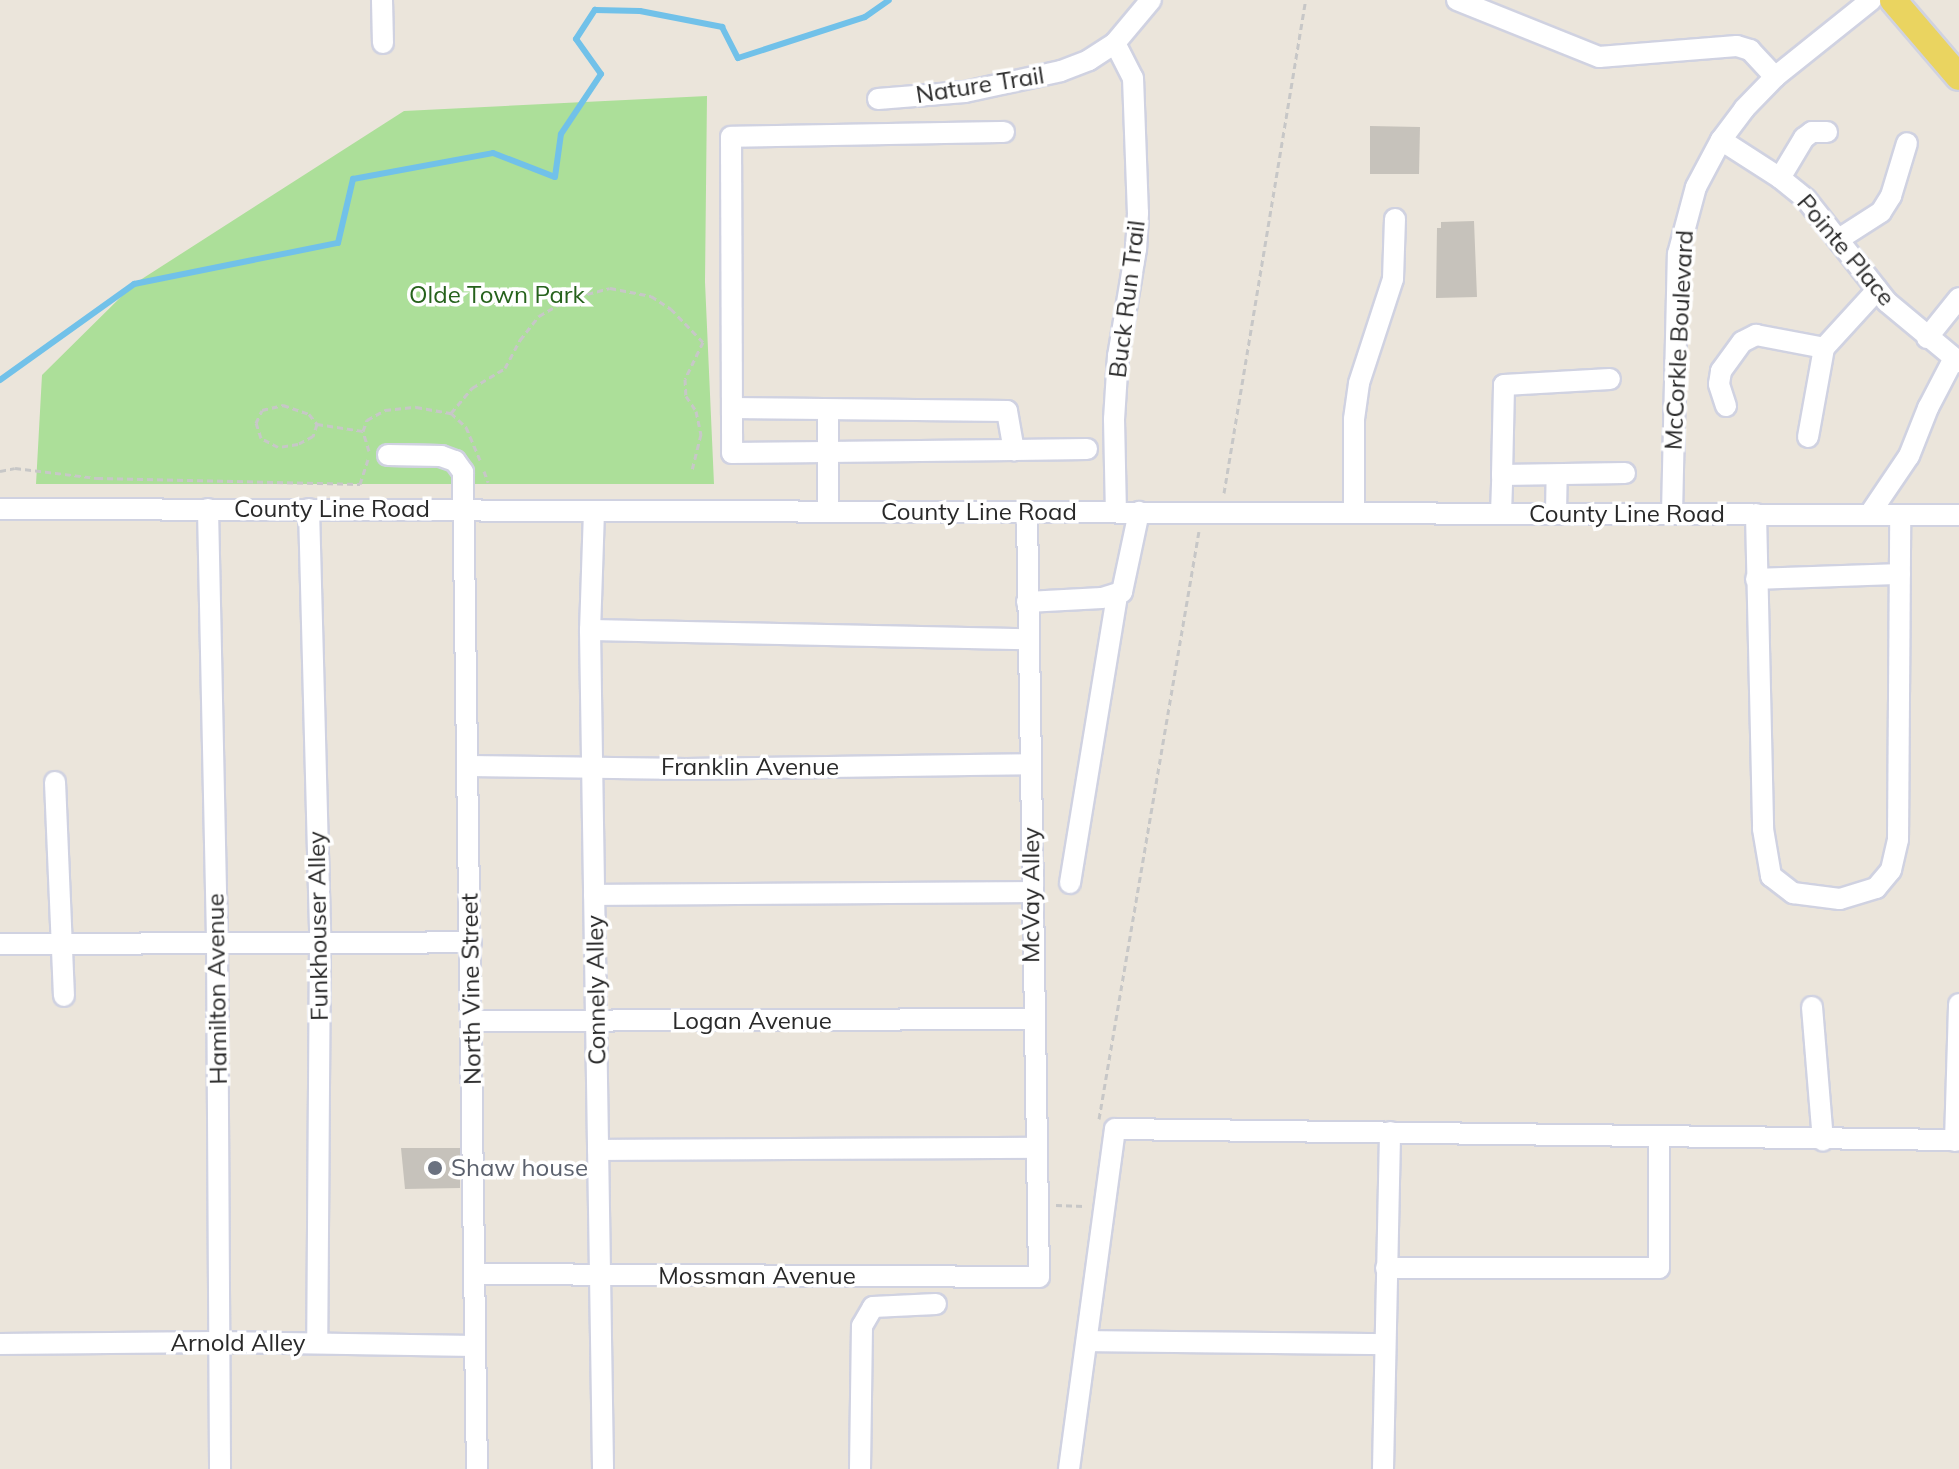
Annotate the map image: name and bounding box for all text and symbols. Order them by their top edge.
street label: Nature Trail [914,61,1046,109]
street label: Pointe Place [1791,188,1901,312]
street label: Buck Run Trail [1103,219,1151,379]
street label: McCorkle Boulevard [1659,229,1699,451]
park label: Olde Town Park [409,281,585,309]
street label: County Line Road [234,495,430,523]
street label: County Line Road [881,498,1077,526]
street label: County Line Road [1529,500,1725,528]
street label: Franklin Avenue [661,753,839,781]
street label: McVay Alley [1017,827,1045,963]
street label: Funkhouser Alley [302,831,334,1021]
street label: Hamilton Avenue [201,893,233,1085]
street label: North Vine Street [455,893,487,1085]
street label: Connely Alley [580,915,612,1065]
street label: Logan Avenue [672,1007,832,1035]
place label: Shaw house [451,1154,588,1182]
marker: Shaw house [426,1159,444,1177]
street label: Mossman Avenue [658,1262,856,1290]
street label: Arnold Alley [170,1329,306,1357]

